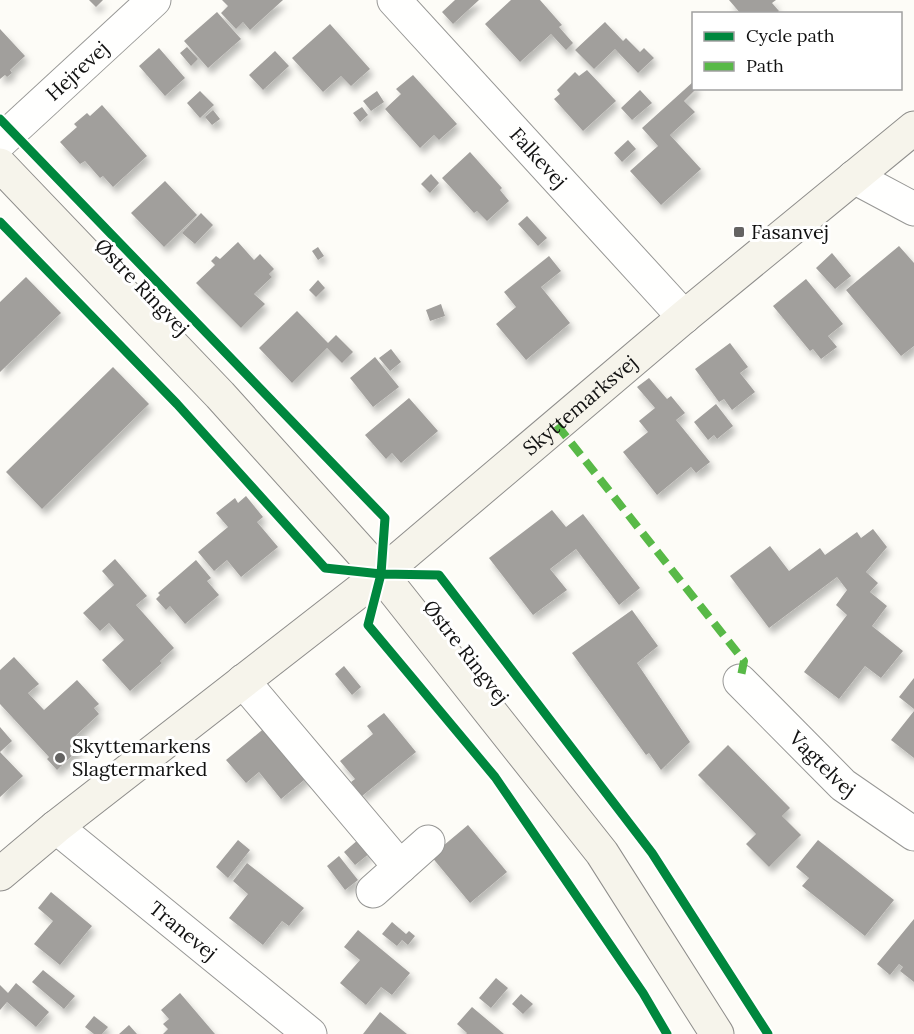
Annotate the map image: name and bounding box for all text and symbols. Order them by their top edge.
legend [692,12,902,90]
text: Cycle path [746,24,835,47]
street label: Hejrevej [40,35,113,106]
text: Path [746,54,784,77]
street label: Falkevej [505,122,573,193]
place label: Fasanvej [751,219,829,244]
marker: Fasanvej [732,225,746,239]
street label: Østre Ringvej [90,233,195,340]
street label: Skyttemarksvej [517,349,642,460]
street label: Østre Ringvej [418,595,515,709]
street label: Vagtelvej [784,724,861,802]
place label: Skyttemarkens Slagtermarked [72,733,211,781]
marker: Skyttemarkens Slagtermarked [53,751,67,765]
street label: Tranevej [144,895,222,965]

